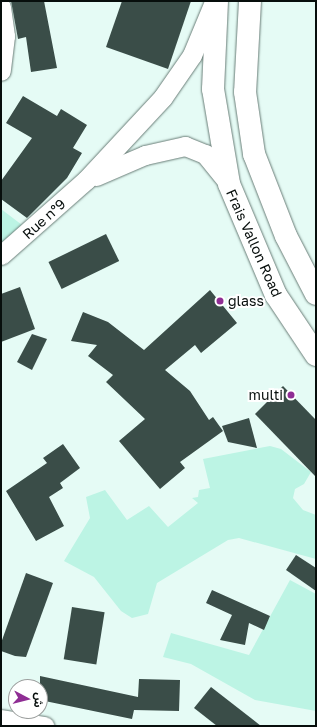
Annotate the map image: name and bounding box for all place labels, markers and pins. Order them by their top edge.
place label: glass [228,293,264,309]
marker: glass [215,296,225,306]
place label: multi [249,387,283,403]
marker: multi [286,390,296,400]

